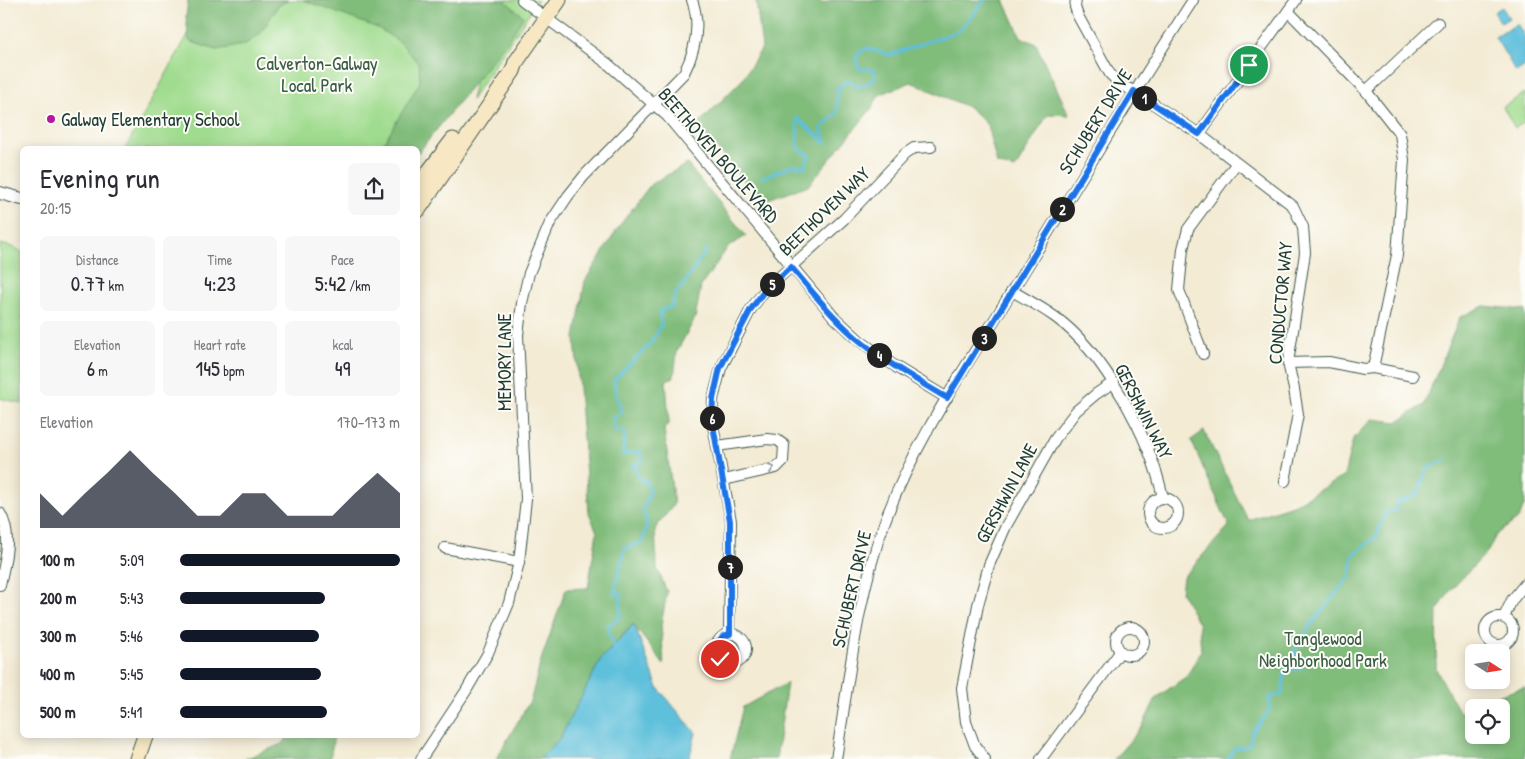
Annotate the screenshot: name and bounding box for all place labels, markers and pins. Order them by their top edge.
pin [1228,44,1270,86]
pin: 1 [1132,86,1156,110]
place label: Galway Elementary School [61,106,240,132]
marker: Galway Elementary School [45,113,57,125]
pin: 2 [1050,196,1074,222]
pin: 5 [760,272,784,296]
pin: 3 [972,326,996,350]
pin: 4 [866,342,892,368]
pin: 6 [700,406,724,430]
pin: 7 [718,554,742,580]
pin [699,638,741,680]

